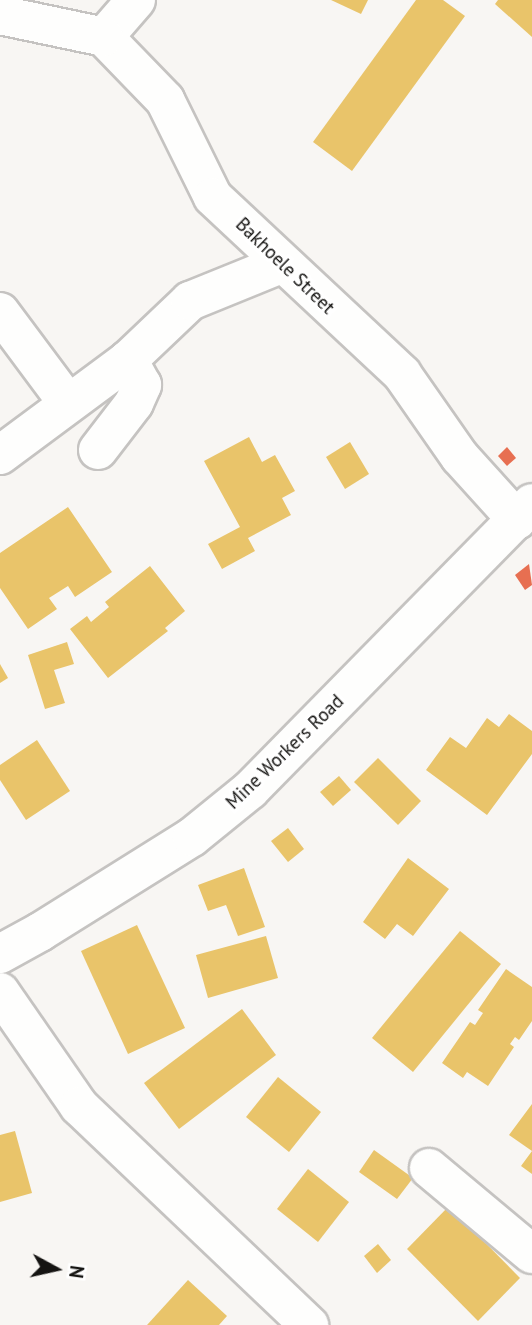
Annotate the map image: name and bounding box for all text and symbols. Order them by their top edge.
street label: Bakhoele Street [231,213,339,319]
street label: Mine Workers Road [221,690,349,814]
north arrow [21,1234,91,1304]
text: N [64,1264,90,1280]

